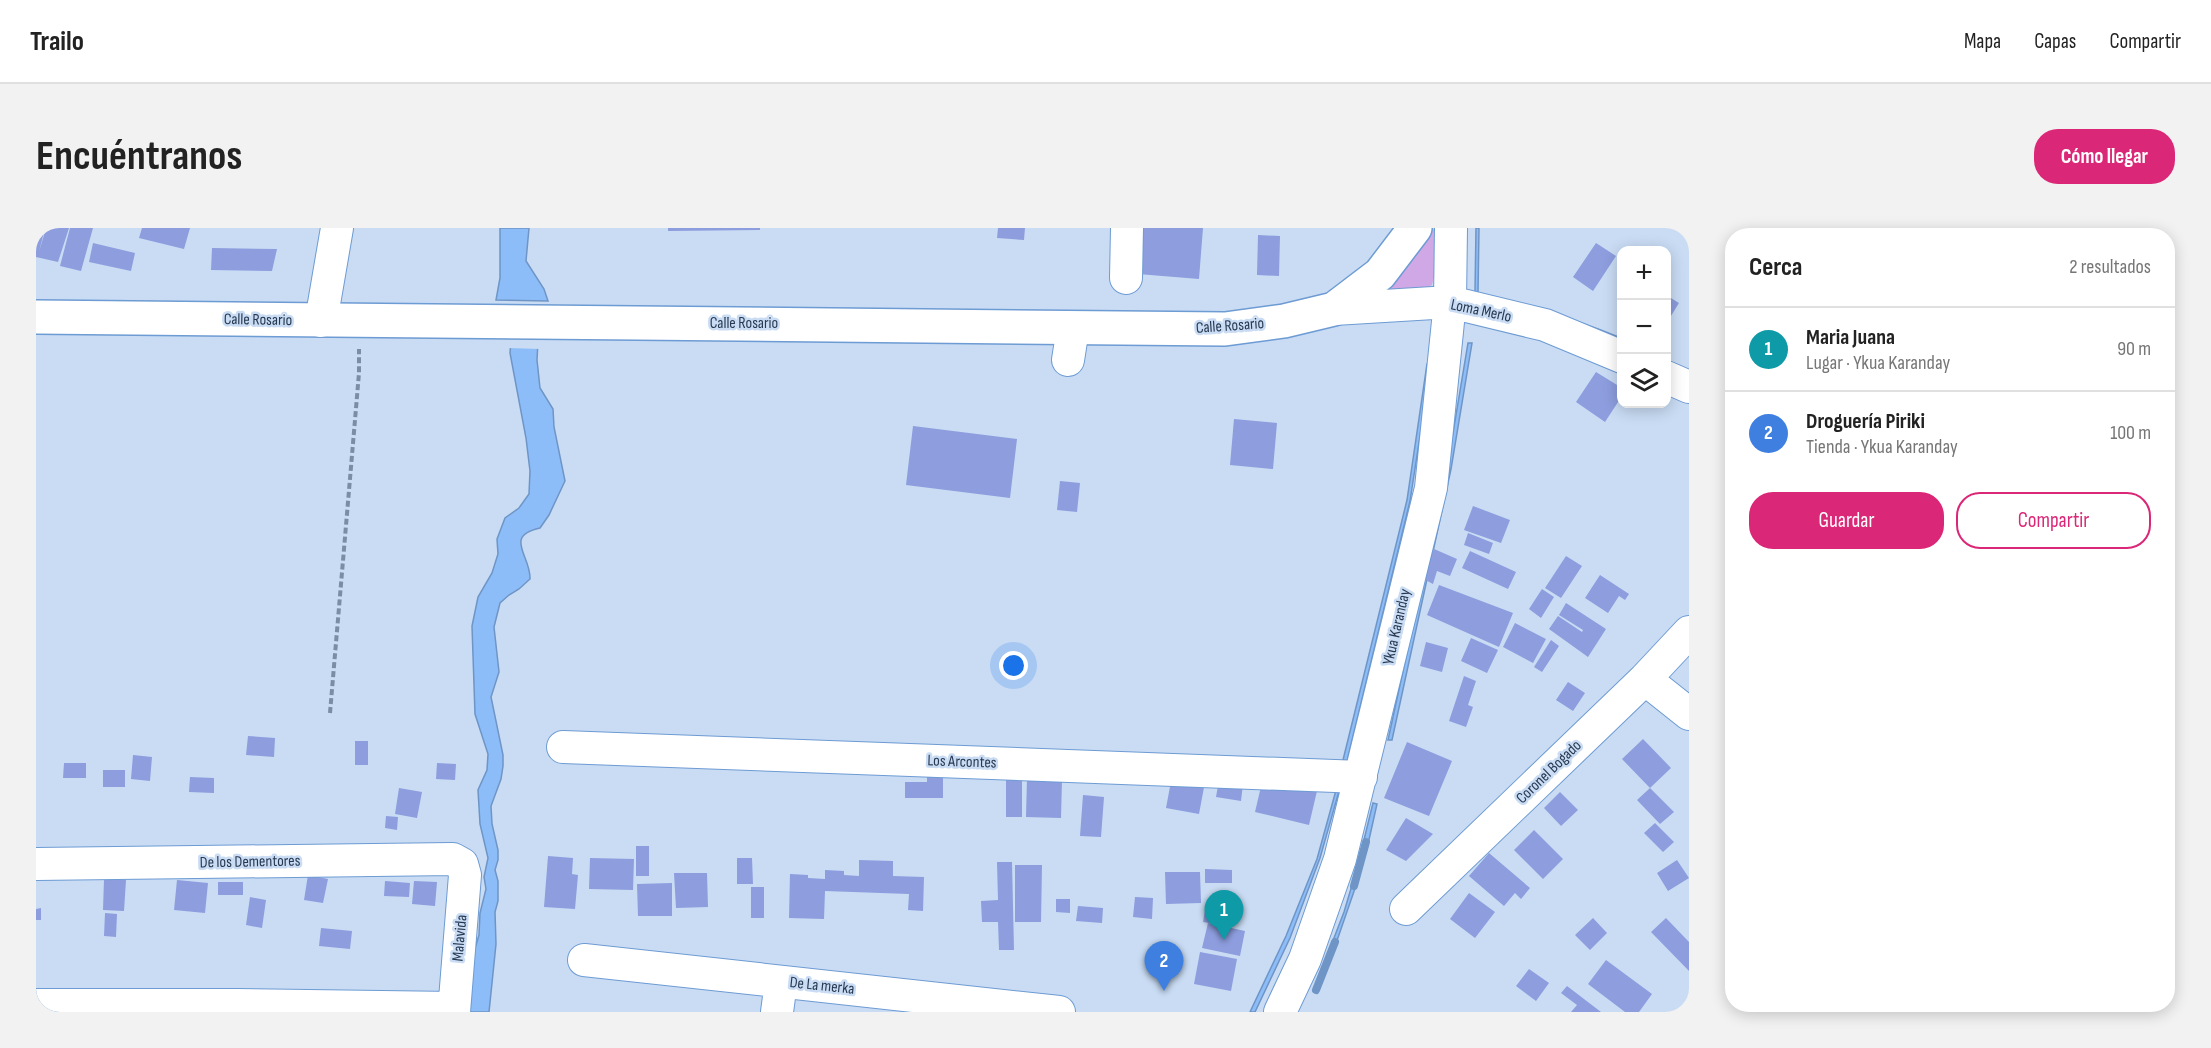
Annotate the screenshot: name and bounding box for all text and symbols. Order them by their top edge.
text: Trailo [30,25,84,58]
text: Mapa [1964,29,2001,54]
text: Capas [2034,29,2076,54]
text: Compartir [2109,29,2181,54]
button: Cómo llegar [2034,129,2175,184]
text: Encuéntranos [36,131,242,182]
map controls [1617,246,1671,408]
button: + [1617,246,1671,300]
text: Cerca [1749,252,1802,283]
text: 2 resultados [2069,255,2151,279]
street label: Loma Merlo [1449,295,1513,327]
button: − [1617,300,1671,354]
street label: Calle Rosario [224,310,292,330]
street label: Calle Rosario [710,314,778,333]
street label: Calle Rosario [1195,314,1265,338]
text: Maria Juana [1806,324,1895,351]
text: 1 [1765,337,1772,361]
text: 90 m [2117,337,2151,361]
text: Lugar · Ykua Karanday [1806,351,1950,375]
button: layers [1617,354,1671,408]
text: Droguería Piriki [1806,408,1925,435]
text: 2 [1764,421,1773,445]
text: 100 m [2110,421,2151,445]
text: Tienda · Ykua Karanday [1806,435,1958,459]
button: Guardar [1749,492,1944,549]
button: Compartir [1956,492,2151,549]
street label: Ykua Karanday [1379,587,1415,667]
your location [999,651,1028,680]
street label: Coronel Bogado [1512,736,1586,808]
street label: Los Arcontes [927,751,997,773]
street label: De los Dementores [200,852,301,872]
pin: 1 [1204,890,1244,940]
street label: Malavida [449,914,471,962]
pin: 2 [1144,942,1184,991]
street label: De La merka [789,973,855,999]

